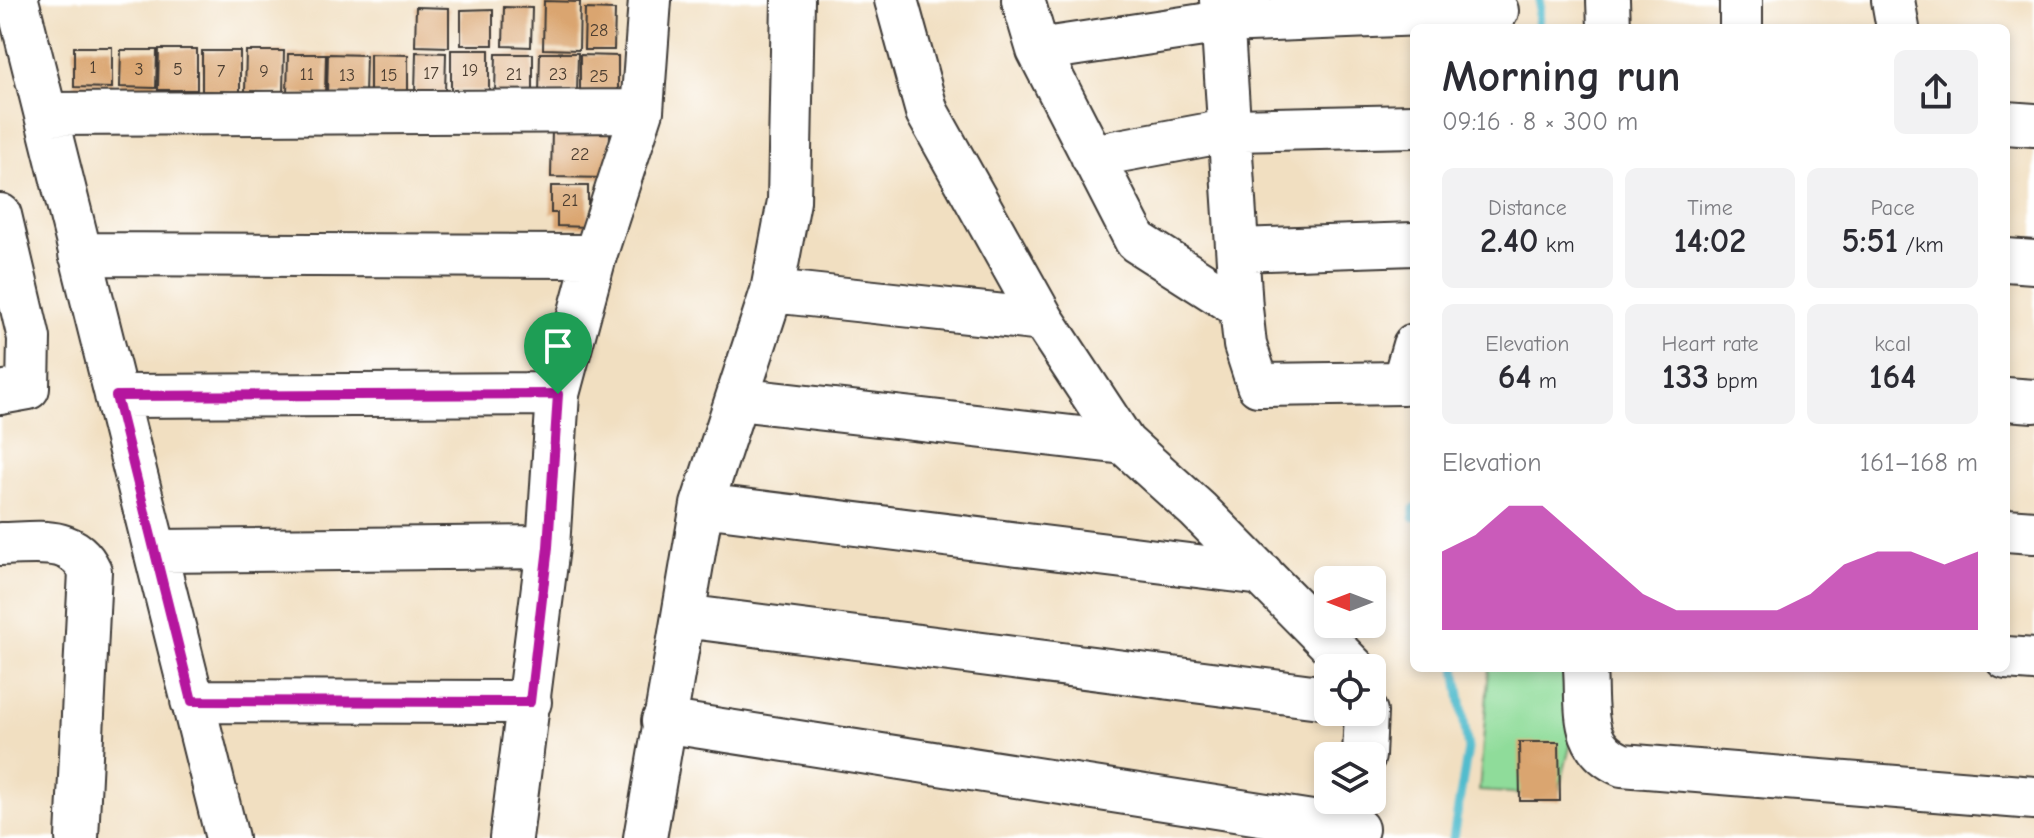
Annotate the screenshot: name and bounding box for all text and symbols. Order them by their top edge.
house number: 28 [590,20,608,41]
button: share [1894,50,1978,134]
text: Morning run [1442,51,1681,102]
house number: 1 [89,57,97,78]
house number: 3 [134,59,144,80]
house number: 5 [173,59,183,80]
house number: 19 [462,60,478,81]
house number: 7 [217,61,226,82]
house number: 9 [259,61,269,82]
house number: 17 [423,63,439,84]
house number: 11 [300,64,314,85]
house number: 21 [506,64,522,85]
house number: 23 [549,64,567,85]
house number: 13 [339,65,355,86]
house number: 15 [381,65,397,86]
house number: 25 [589,66,609,87]
text: 09:16 · 8 × 300 m [1442,107,1638,137]
house number: 22 [571,144,589,165]
house number: 21 [562,190,578,211]
text: Distance [1488,195,1567,221]
text: Time [1687,195,1733,221]
text: Pace [1870,195,1915,221]
text: 2.40 [1480,221,1538,261]
text: 14:02 [1674,221,1746,261]
text: 5:51 [1842,221,1898,261]
text: km [1538,232,1575,258]
text: /km [1898,232,1944,258]
pin [524,312,592,394]
icon: arrive [536,324,580,368]
text: Elevation [1485,331,1569,357]
text: Heart rate [1661,331,1758,357]
text: kcal [1874,331,1911,357]
text: 64 [1498,357,1531,397]
text: 133 [1662,357,1709,397]
text: 164 [1869,357,1916,397]
text: m [1531,368,1557,394]
text: bpm [1709,368,1758,394]
text: Elevation [1442,448,1542,478]
text: 161–168 m [1860,448,1978,478]
north arrow [1314,566,1386,638]
map controls [1314,566,1386,814]
button: locate [1314,654,1386,726]
button: layers [1314,742,1386,814]

